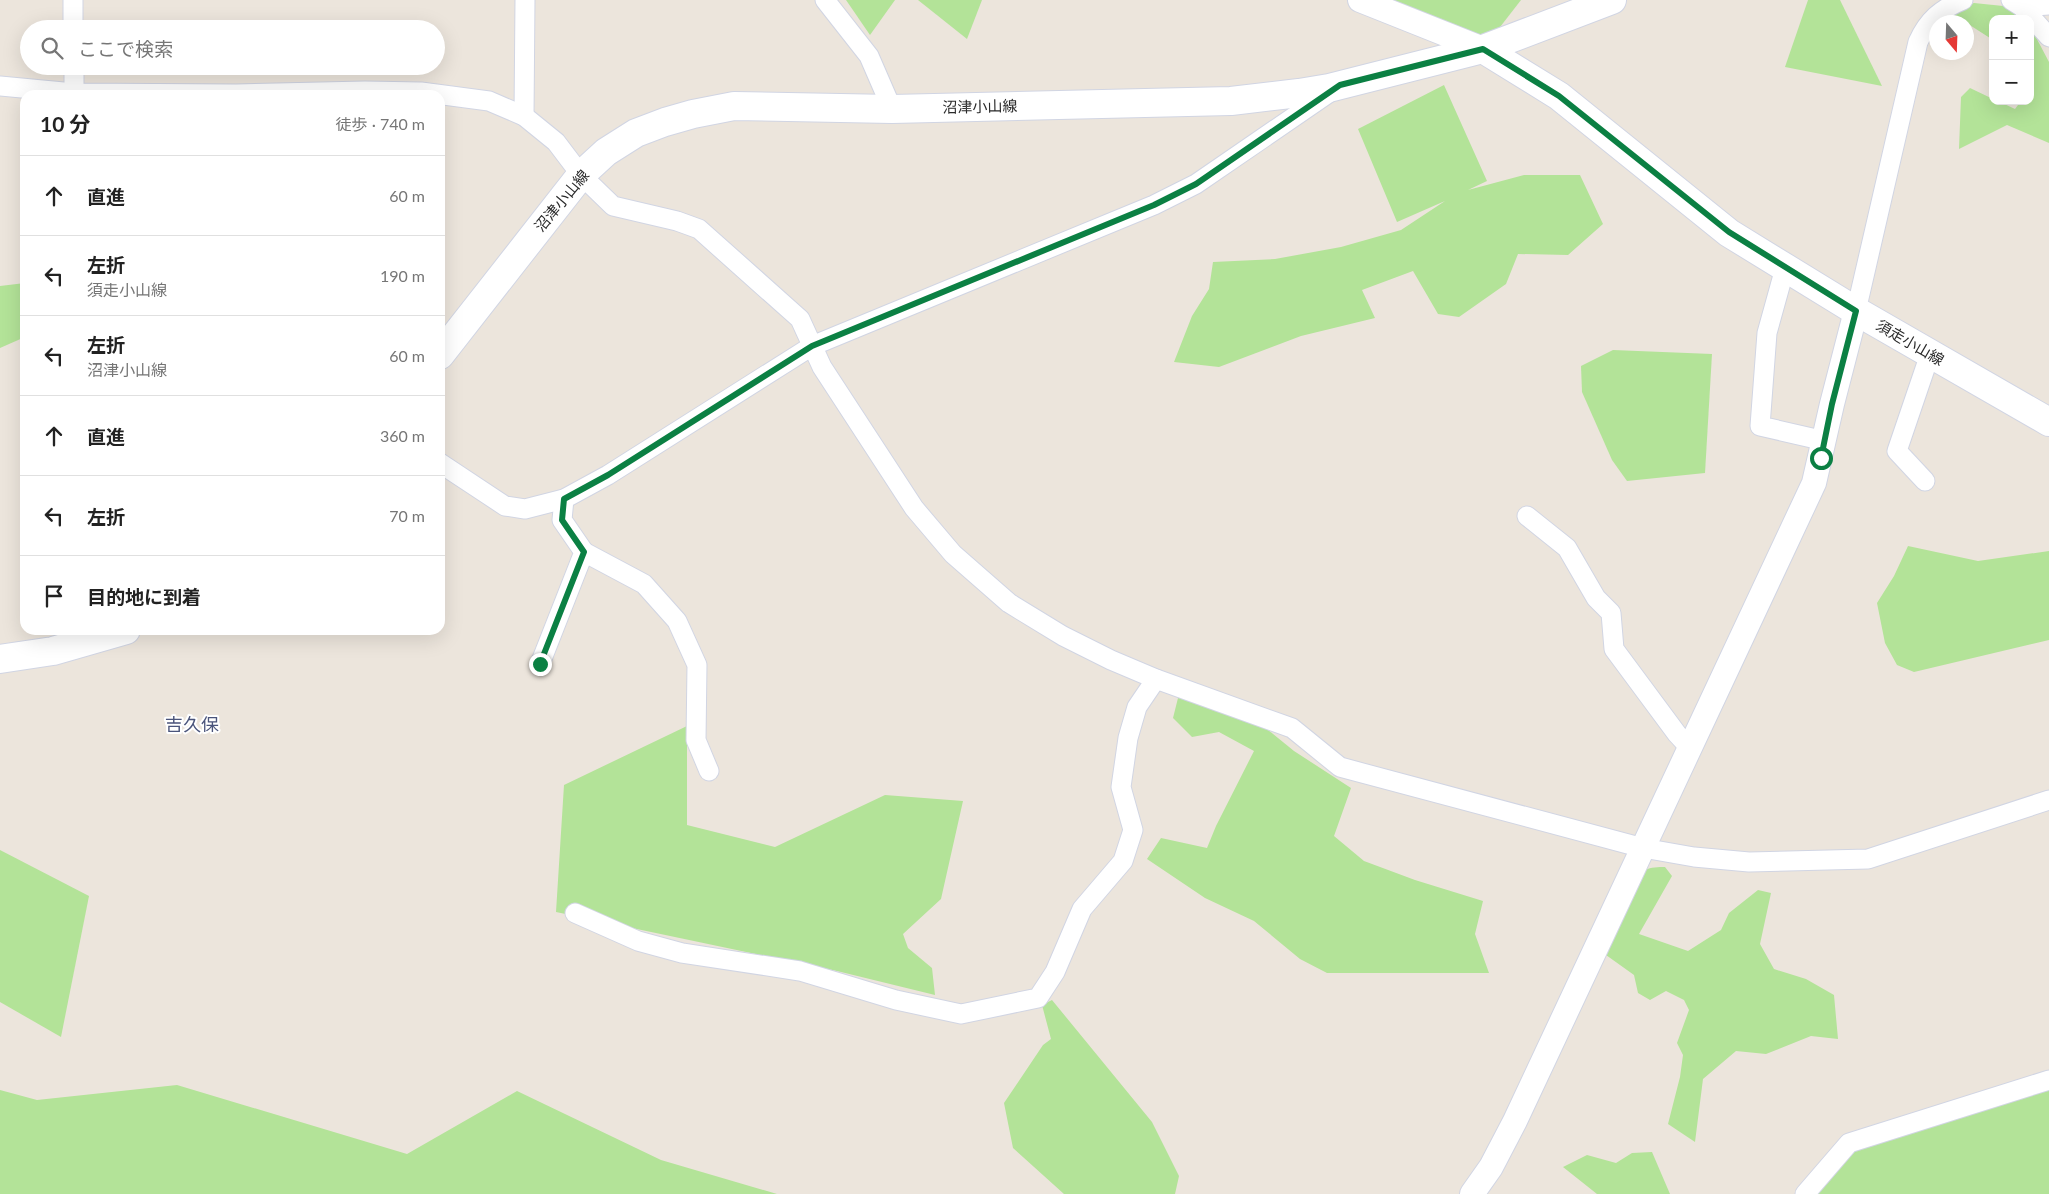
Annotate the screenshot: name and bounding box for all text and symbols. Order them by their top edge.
north arrow [1929,15,1974,60]
map controls [1989,15,2034,105]
button: + [1989,15,2034,60]
search box [20,20,445,75]
icon: search [38,34,66,62]
text: ここで検索 [78,37,173,60]
button: − [1989,60,2034,105]
street label: 沼津小山線 [942,96,1018,116]
text: 10 分 [40,111,90,136]
text: 徒歩 · 740 m [336,114,425,133]
street label: 沼津小山線 [530,166,592,235]
icon: ahead [40,182,68,210]
text: 直進 [87,185,125,208]
text: 60 m [389,186,425,205]
text: 左折 [87,253,125,276]
icon: left [40,262,68,290]
text: 190 m [380,266,425,285]
text: 須走小山線 [87,280,167,299]
street label: 須走小山線 [1874,316,1947,369]
text: 左折 [87,333,125,356]
icon: left [40,342,68,370]
text: 60 m [389,346,425,365]
text: 沼津小山線 [87,360,167,379]
icon: ahead [40,422,68,450]
text: 直進 [87,425,125,448]
text: 360 m [380,426,425,445]
route start [1810,447,1833,470]
icon: left [40,502,68,530]
text: 左折 [87,505,125,528]
text: 70 m [389,506,425,525]
icon: arrive [40,582,68,610]
text: 目的地に到着 [87,585,201,608]
route end [529,653,552,676]
district label: 吉久保 [165,713,219,735]

